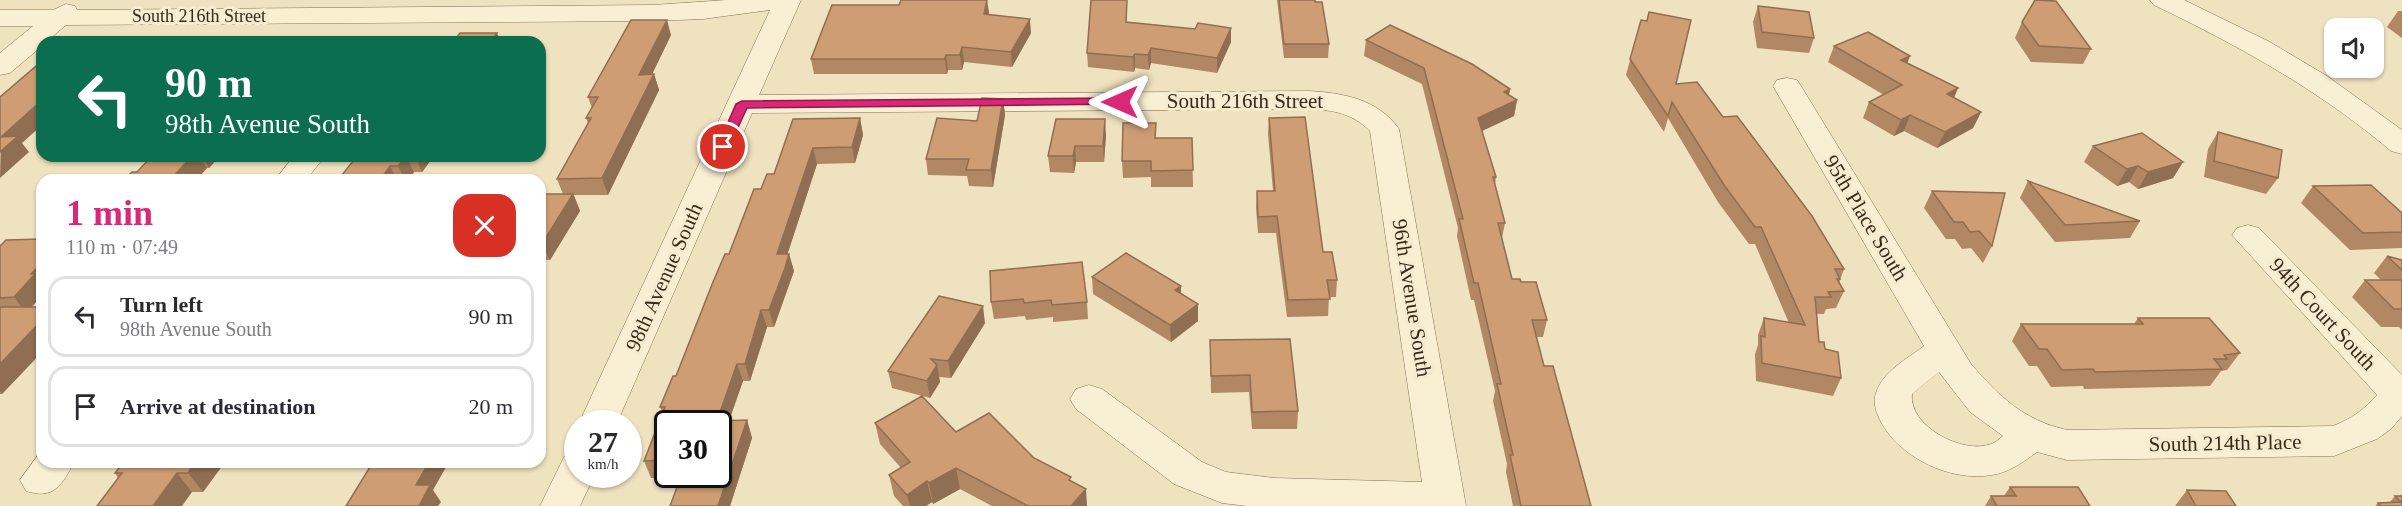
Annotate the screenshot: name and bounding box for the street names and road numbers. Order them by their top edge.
street label: South 216th Street [132,6,266,26]
street label: South 216th Street [1167,89,1323,113]
street label: 95th Place South [1819,151,1913,286]
street label: 98th Avenue South [621,199,708,355]
street label: 96th Avenue South [1388,217,1436,379]
street label: 94th Court South [2265,253,2381,375]
street label: South 214th Place [2148,430,2302,456]

